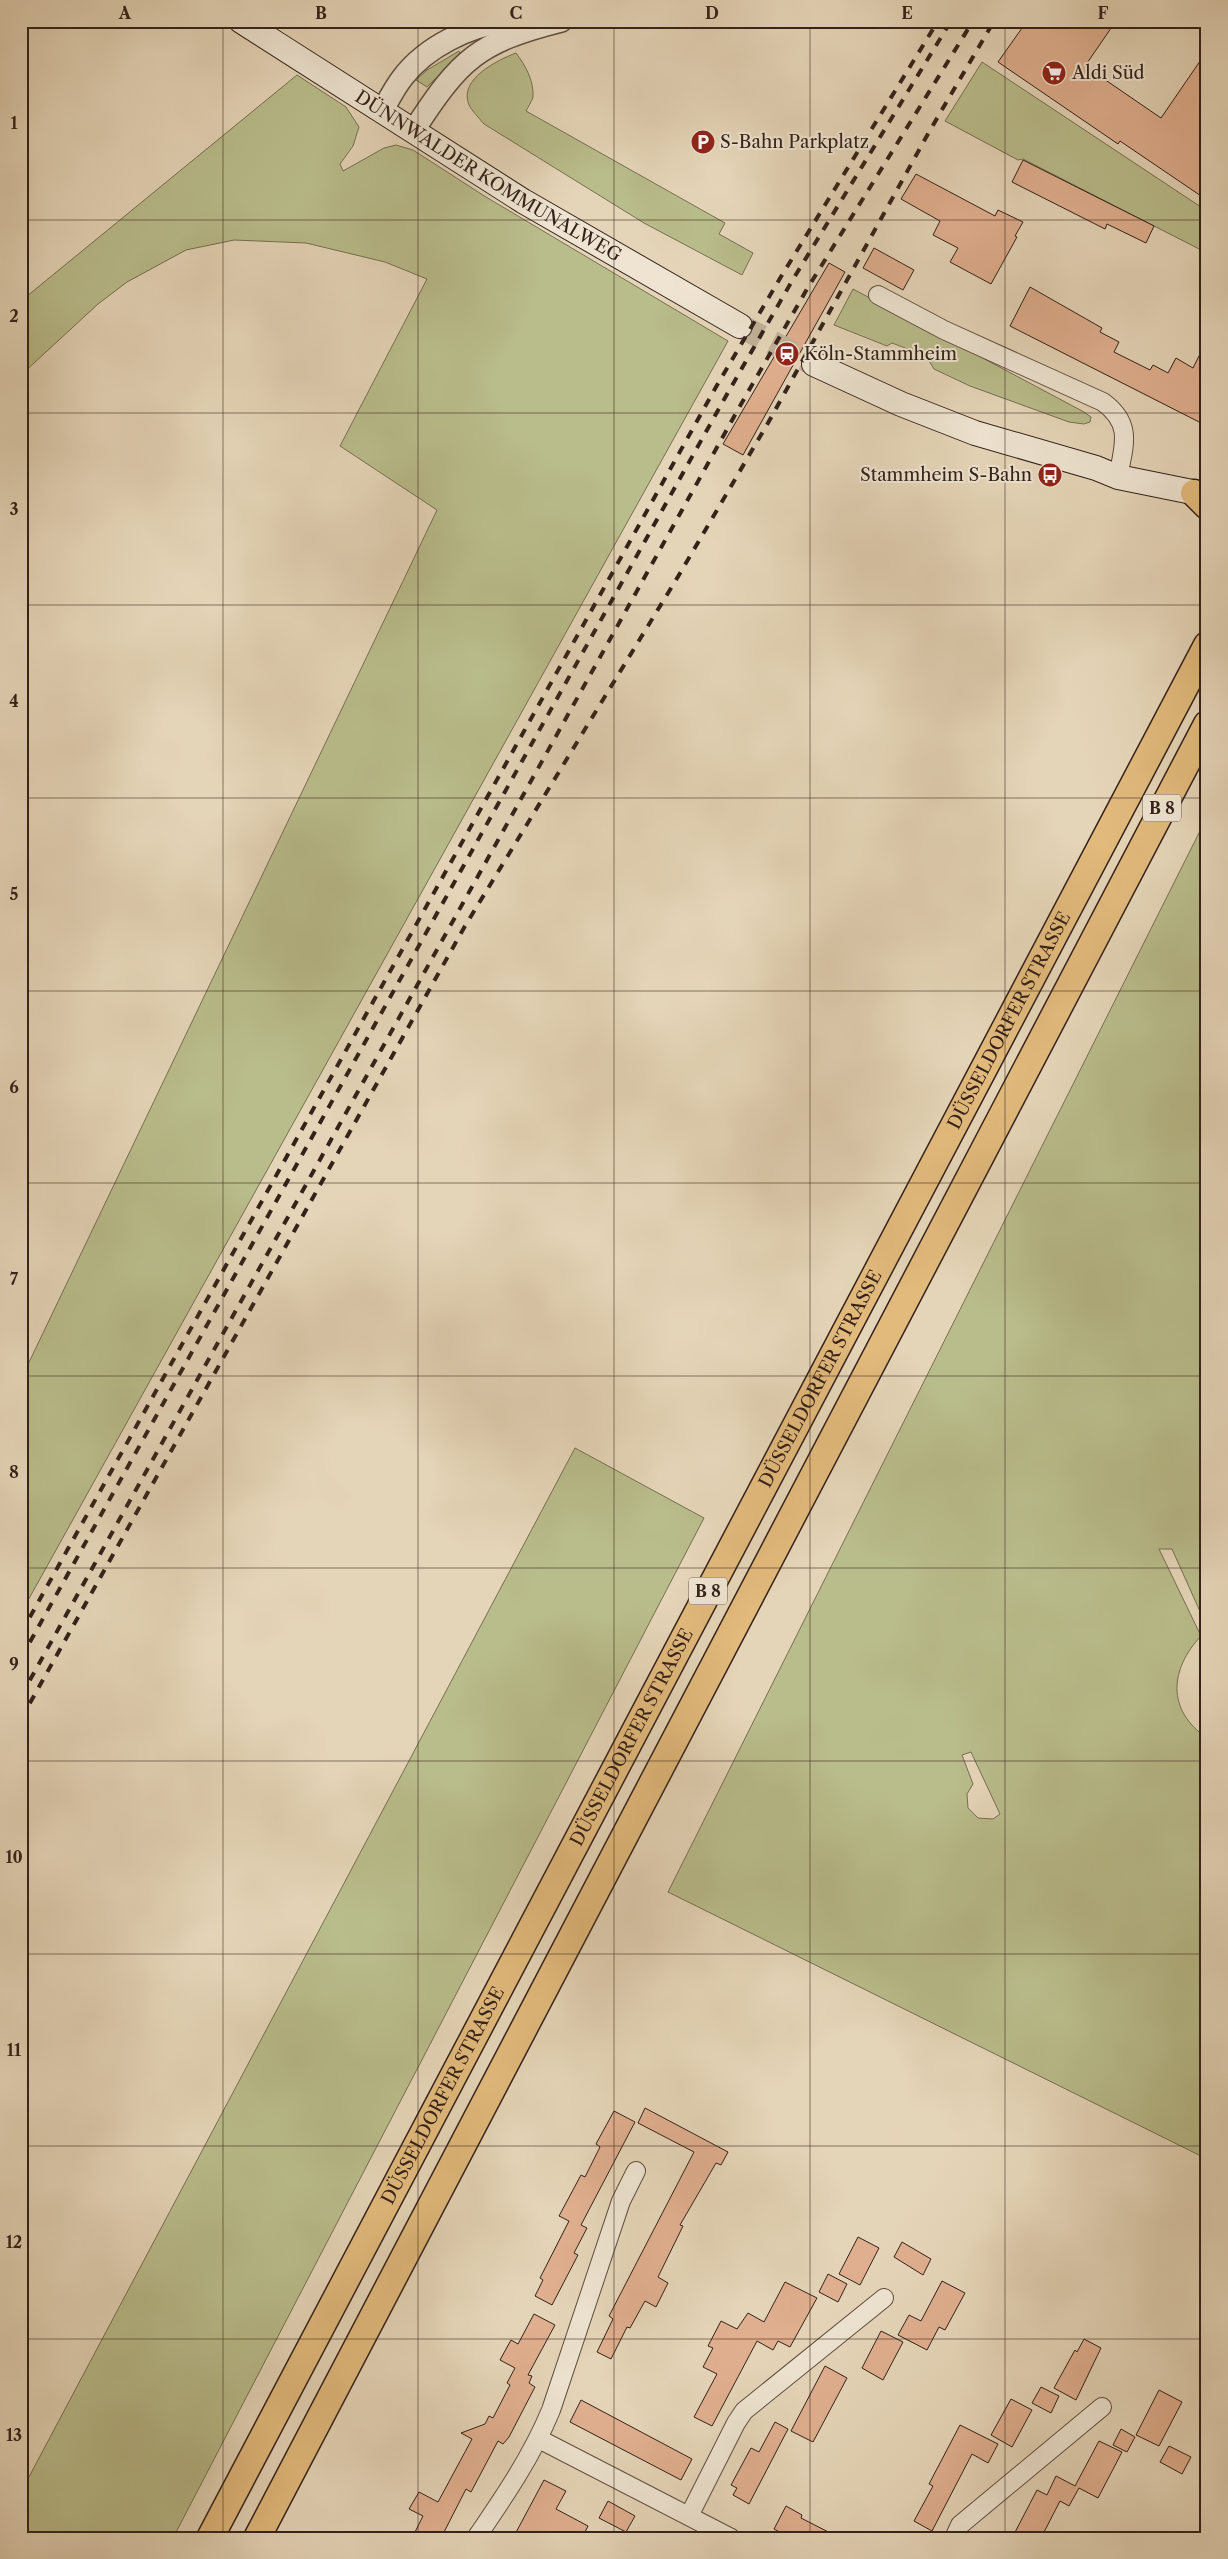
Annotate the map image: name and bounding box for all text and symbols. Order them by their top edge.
text: A [118,3,132,23]
text: B [315,3,327,23]
text: C [510,3,522,23]
text: D [705,3,719,23]
text: E [901,3,913,23]
text: F [1098,3,1109,23]
supermarket icon: Aldi Süd [1041,60,1067,86]
place label: Aldi Süd [1071,62,1145,84]
street label: DÜNNWALDER KOMMUNALWEG [351,86,626,267]
text: 1 [10,113,18,133]
parking icon: S-Bahn Parkplatz [690,129,716,155]
place label: S-Bahn Parkplatz [720,131,869,153]
text: 2 [9,306,19,326]
station icon: Köln-Stammheim [774,341,800,367]
place label: Köln-Stammheim [804,343,957,365]
bus stop icon: Stammheim S-Bahn [1037,462,1063,488]
place label: Stammheim S-Bahn [860,464,1032,486]
text: 3 [9,499,19,519]
text: 4 [9,691,19,711]
road number: B 8 [1143,794,1181,821]
text: 5 [10,884,19,904]
street label: DÜSSELDORFER STRASSE [943,908,1075,1133]
text: 6 [9,1077,19,1097]
street label: DÜSSELDORFER STRASSE [754,1266,887,1491]
text: 7 [10,1269,19,1289]
text: 8 [9,1462,19,1482]
road number: B 8 [689,1578,727,1604]
street label: DÜSSELDORFER STRASSE [565,1625,698,1850]
text: 9 [9,1654,19,1674]
text: 10 [5,1847,23,1867]
street label: DÜSSELDORFER STRASSE [377,1983,509,2208]
text: 11 [7,2040,22,2060]
text: 12 [6,2232,22,2252]
text: 13 [6,2425,22,2445]

